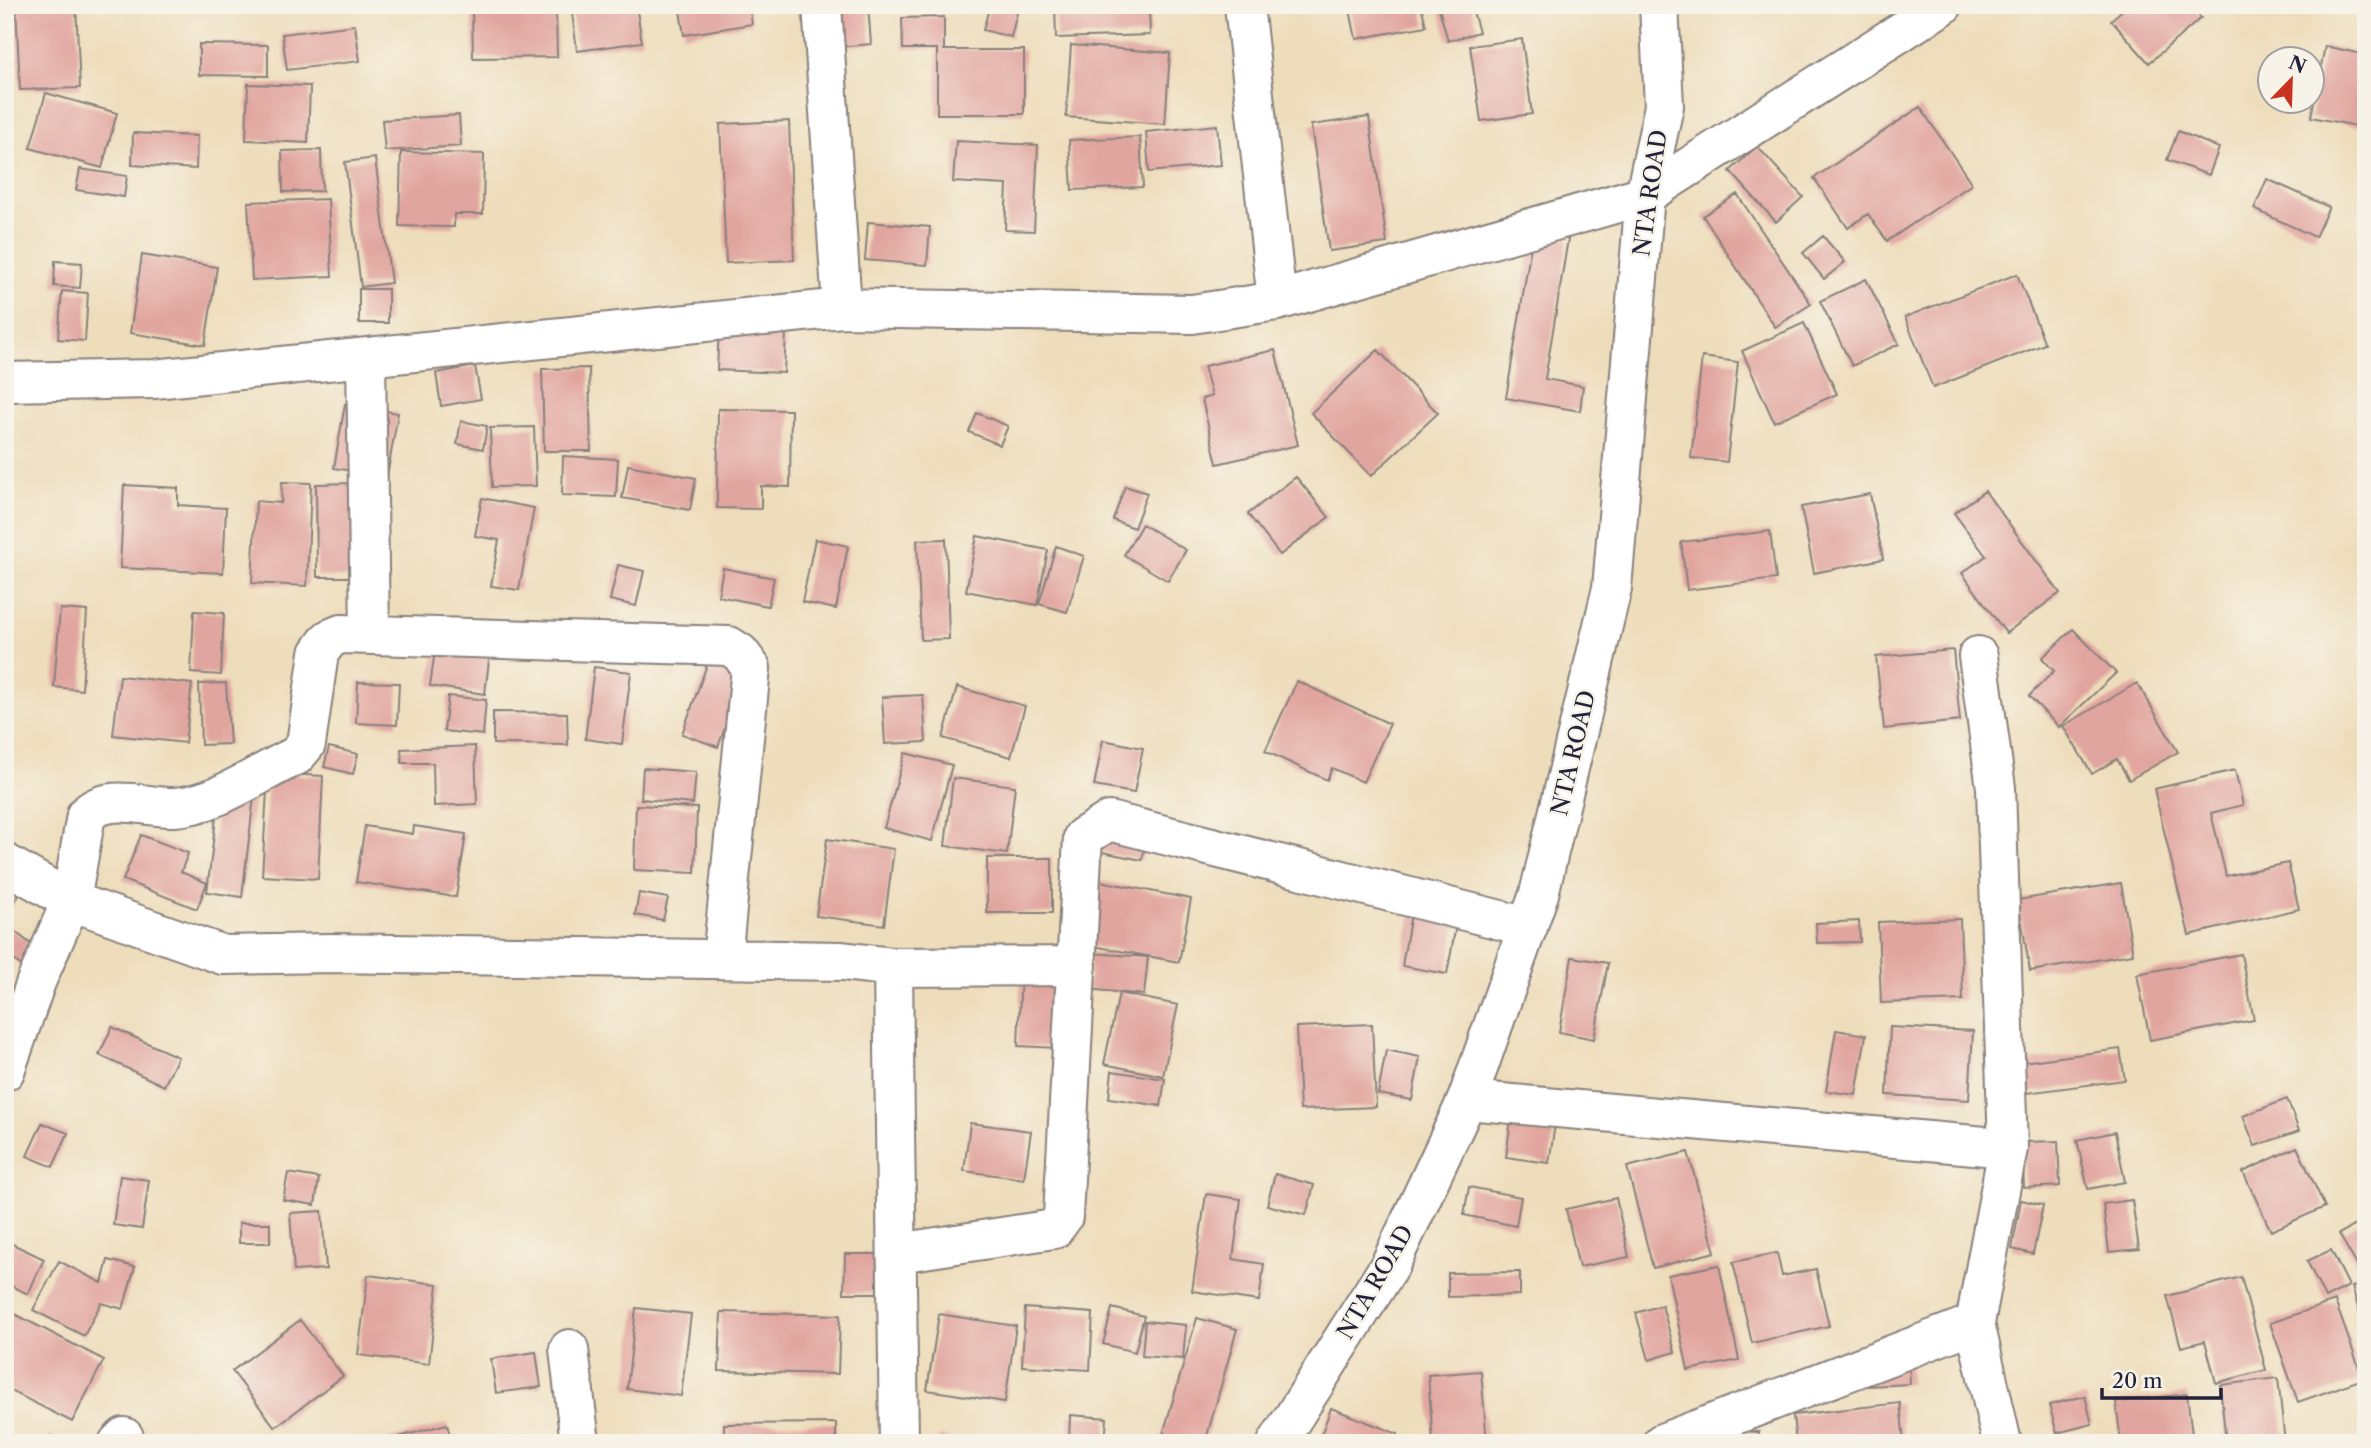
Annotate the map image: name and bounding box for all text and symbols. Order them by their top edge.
north arrow [2256,46,2326,116]
text: N [2285,51,2310,79]
street label: NTA ROAD [1627,128,1673,258]
street label: NTA ROAD [1545,688,1601,818]
street label: NTA ROAD [1331,1220,1419,1344]
scale bar [2102,1357,2220,1401]
text: 20 m [2112,1368,2163,1393]

